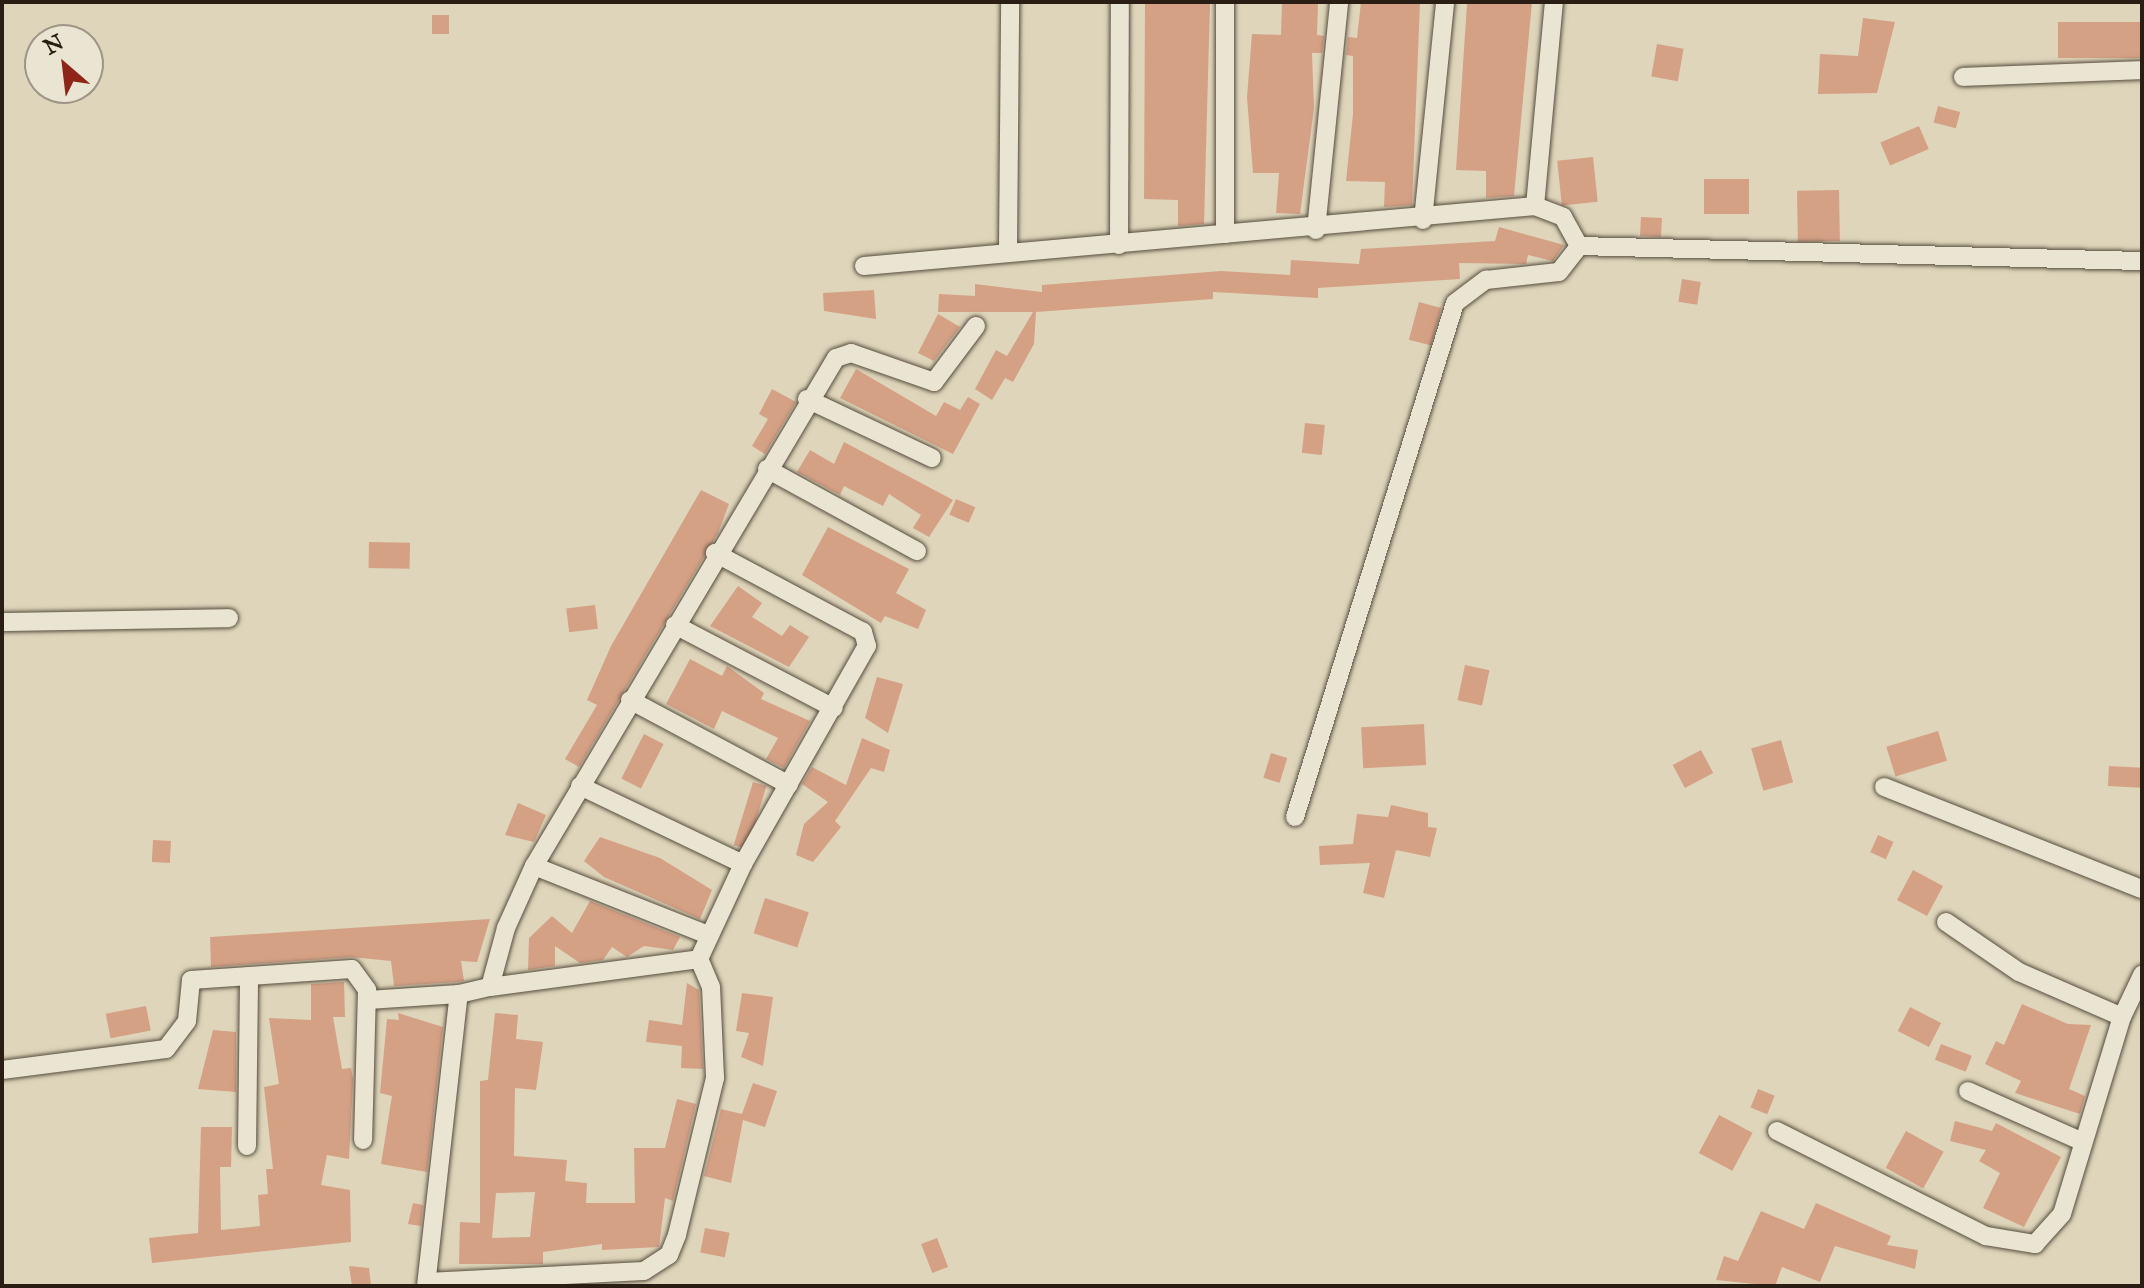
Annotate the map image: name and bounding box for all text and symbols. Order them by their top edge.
north arrow [24,24,104,104]
text: N [39,28,68,60]

